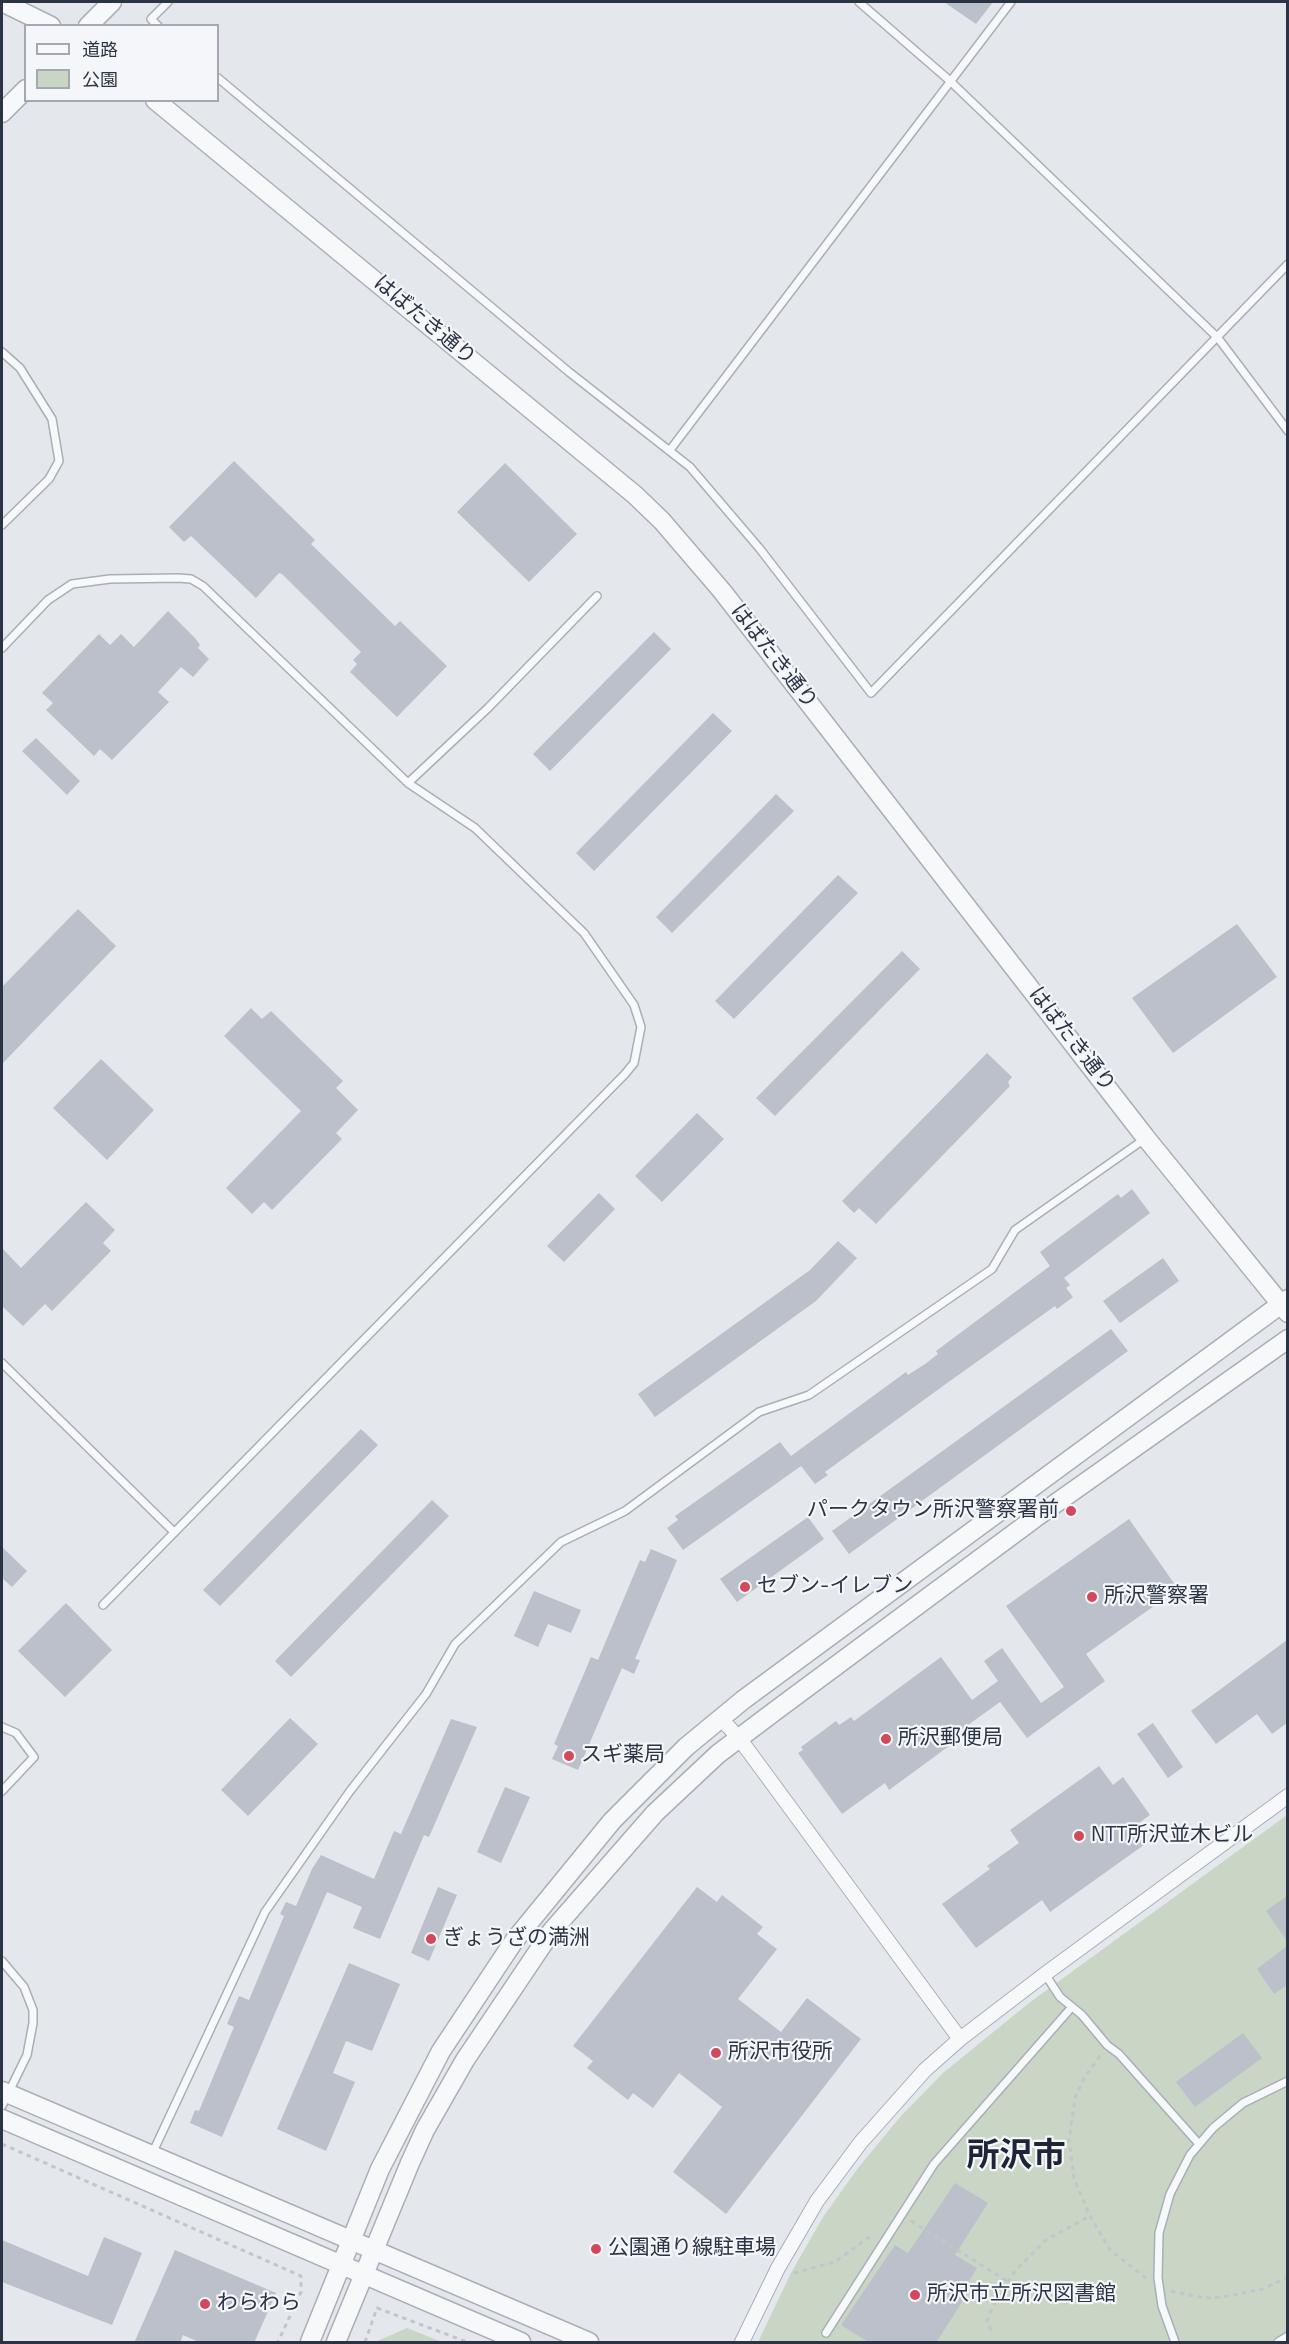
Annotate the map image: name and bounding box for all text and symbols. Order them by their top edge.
legend [24,24,219,102]
text: 道路 [82,36,118,63]
text: 公園 [82,66,118,93]
street label: はばたき通り [368,271,480,371]
street label: はばたき通り [724,600,822,714]
street label: はばたき通り [1022,983,1120,1097]
place label: パークタウン所沢警察署前 [807,1498,1059,1524]
marker: パークタウン所沢警察署前 [1064,1504,1078,1518]
place label: セブン-イレブン [757,1574,913,1600]
marker: セブン-イレブン [738,1580,752,1594]
place label: 所沢警察署 [1104,1584,1209,1610]
marker: 所沢警察署 [1085,1590,1099,1604]
place label: 所沢郵便局 [898,1726,1003,1752]
marker: 所沢郵便局 [879,1732,893,1746]
place label: スギ薬局 [581,1743,665,1769]
marker: スギ薬局 [562,1749,576,1763]
place label: NTT所沢並木ビル [1091,1823,1253,1849]
marker: NTT所沢並木ビル [1072,1829,1086,1843]
place label: ぎょうざの満洲 [443,1926,590,1952]
marker: ぎょうざの満洲 [424,1932,438,1946]
place label: 所沢市役所 [728,2040,833,2066]
marker: 所沢市役所 [709,2046,723,2060]
district label: 所沢市 [967,2138,1065,2178]
place label: 公園通り線駐車場 [608,2236,776,2262]
marker: 公園通り線駐車場 [589,2242,603,2256]
place label: 所沢市立所沢図書館 [927,2282,1116,2308]
marker: 所沢市立所沢図書館 [908,2288,922,2302]
place label: わらわら [217,2291,301,2317]
marker: わらわら [198,2297,212,2311]

